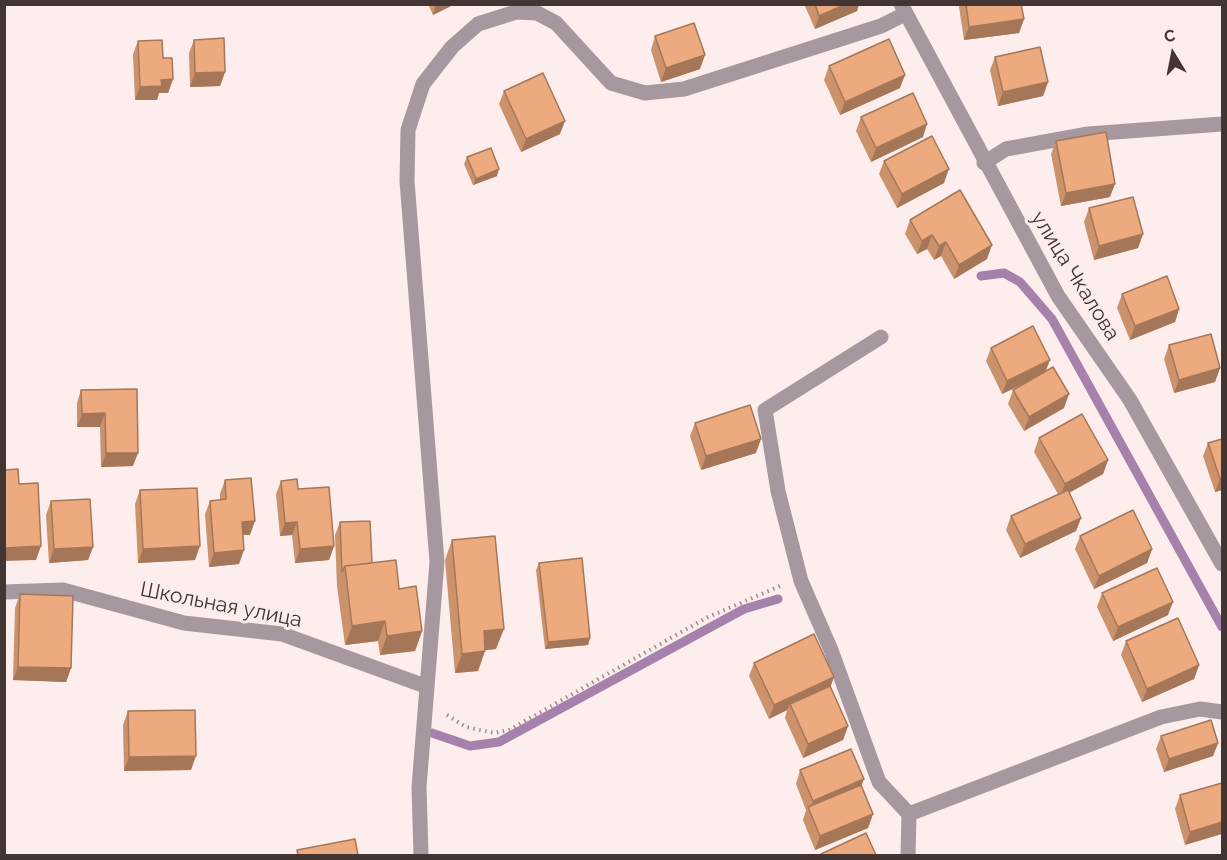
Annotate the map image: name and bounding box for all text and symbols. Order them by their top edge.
north arrow [1143,24,1203,84]
text: С [1163,25,1177,46]
street label: улица Чкалова [1025,207,1125,345]
street label: Школьная улица [138,577,304,633]

